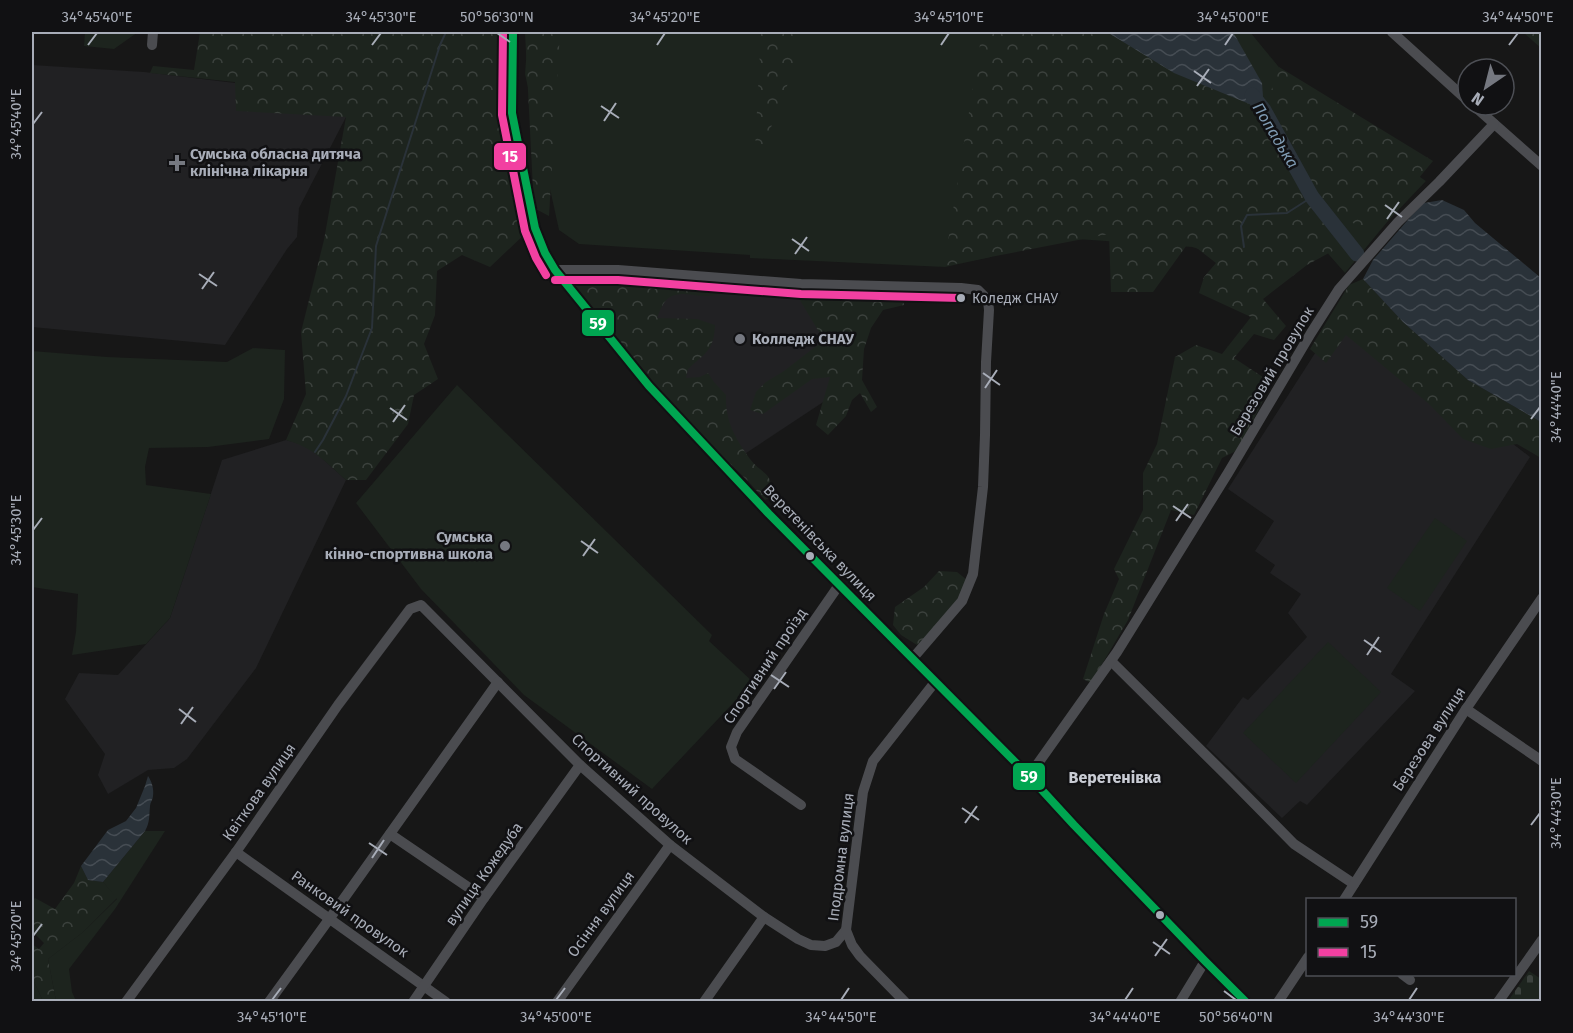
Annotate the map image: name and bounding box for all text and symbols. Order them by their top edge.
text: 34°45'40"E [61,8,133,26]
text: 34°45'30"E [345,8,417,26]
text: 50°56'30"N [460,8,534,26]
text: 34°45'20"E [629,8,701,26]
text: 34°45'10"E [914,8,984,26]
text: 34°45'00"E [1197,8,1269,26]
text: 34°44'50"E [1482,8,1554,26]
north arrow [1456,57,1516,117]
text: 34°45'40"E [7,88,25,160]
text: N [1468,88,1487,110]
water label: Попадька [1249,99,1303,171]
line badge: 15 [493,142,527,171]
place label: Сумська обласна дитяча клінічна лікарня [190,145,361,180]
text: 15 [502,147,518,166]
marker: Сумська обласна дитяча клінічна лікарня [168,154,186,172]
place label: Коледж СНАУ [972,290,1058,307]
marker: Коледж СНАУ [955,292,967,304]
street label: Березовий провулок [1226,303,1318,439]
line badge: 59 [581,309,615,337]
text: 59 [589,314,607,333]
place label: Колледж СНАУ [752,330,854,348]
marker: Колледж СНАУ [733,332,747,346]
text: 34°44'40"E [1547,371,1565,443]
street label: Веретенівська вулиця [760,481,880,605]
text: 34°45'30"E [7,494,25,566]
place label: Сумська кінно-спортивна школа [325,528,493,563]
marker: Сумська кінно-спортивна школа [498,539,512,553]
unlabelled marker [804,550,816,562]
street label: Спортивний проїзд [720,605,810,727]
street label: Березова вулиця [1389,684,1469,794]
street label: Спортивний провулок [568,730,696,848]
street label: Квіткова вулиця [219,740,299,844]
line badge: 59 [1012,762,1046,791]
text: 59 [1020,767,1038,786]
district label: Веретенівка [1069,768,1162,787]
text: 34°44'30"E [1547,777,1565,849]
street label: Іподромна вулиця [824,792,858,922]
street label: вулиця Кожедуба [441,819,527,929]
street label: Ранковий провулок [288,867,412,961]
street label: Осіння вулиця [564,867,638,961]
legend [1306,898,1516,976]
text: 34°45'20"E [7,900,25,972]
unlabelled marker [1154,909,1166,921]
text: 59 [1360,911,1378,933]
text: 15 [1360,941,1377,963]
text: 34°45'10"E [237,1008,307,1026]
text: 34°45'00"E [520,1008,592,1026]
text: 34°44'50"E [805,1008,877,1026]
text: 34°44'40"E [1089,1008,1161,1026]
text: 50°56'40"N [1199,1008,1273,1026]
text: 34°44'30"E [1373,1008,1445,1026]

